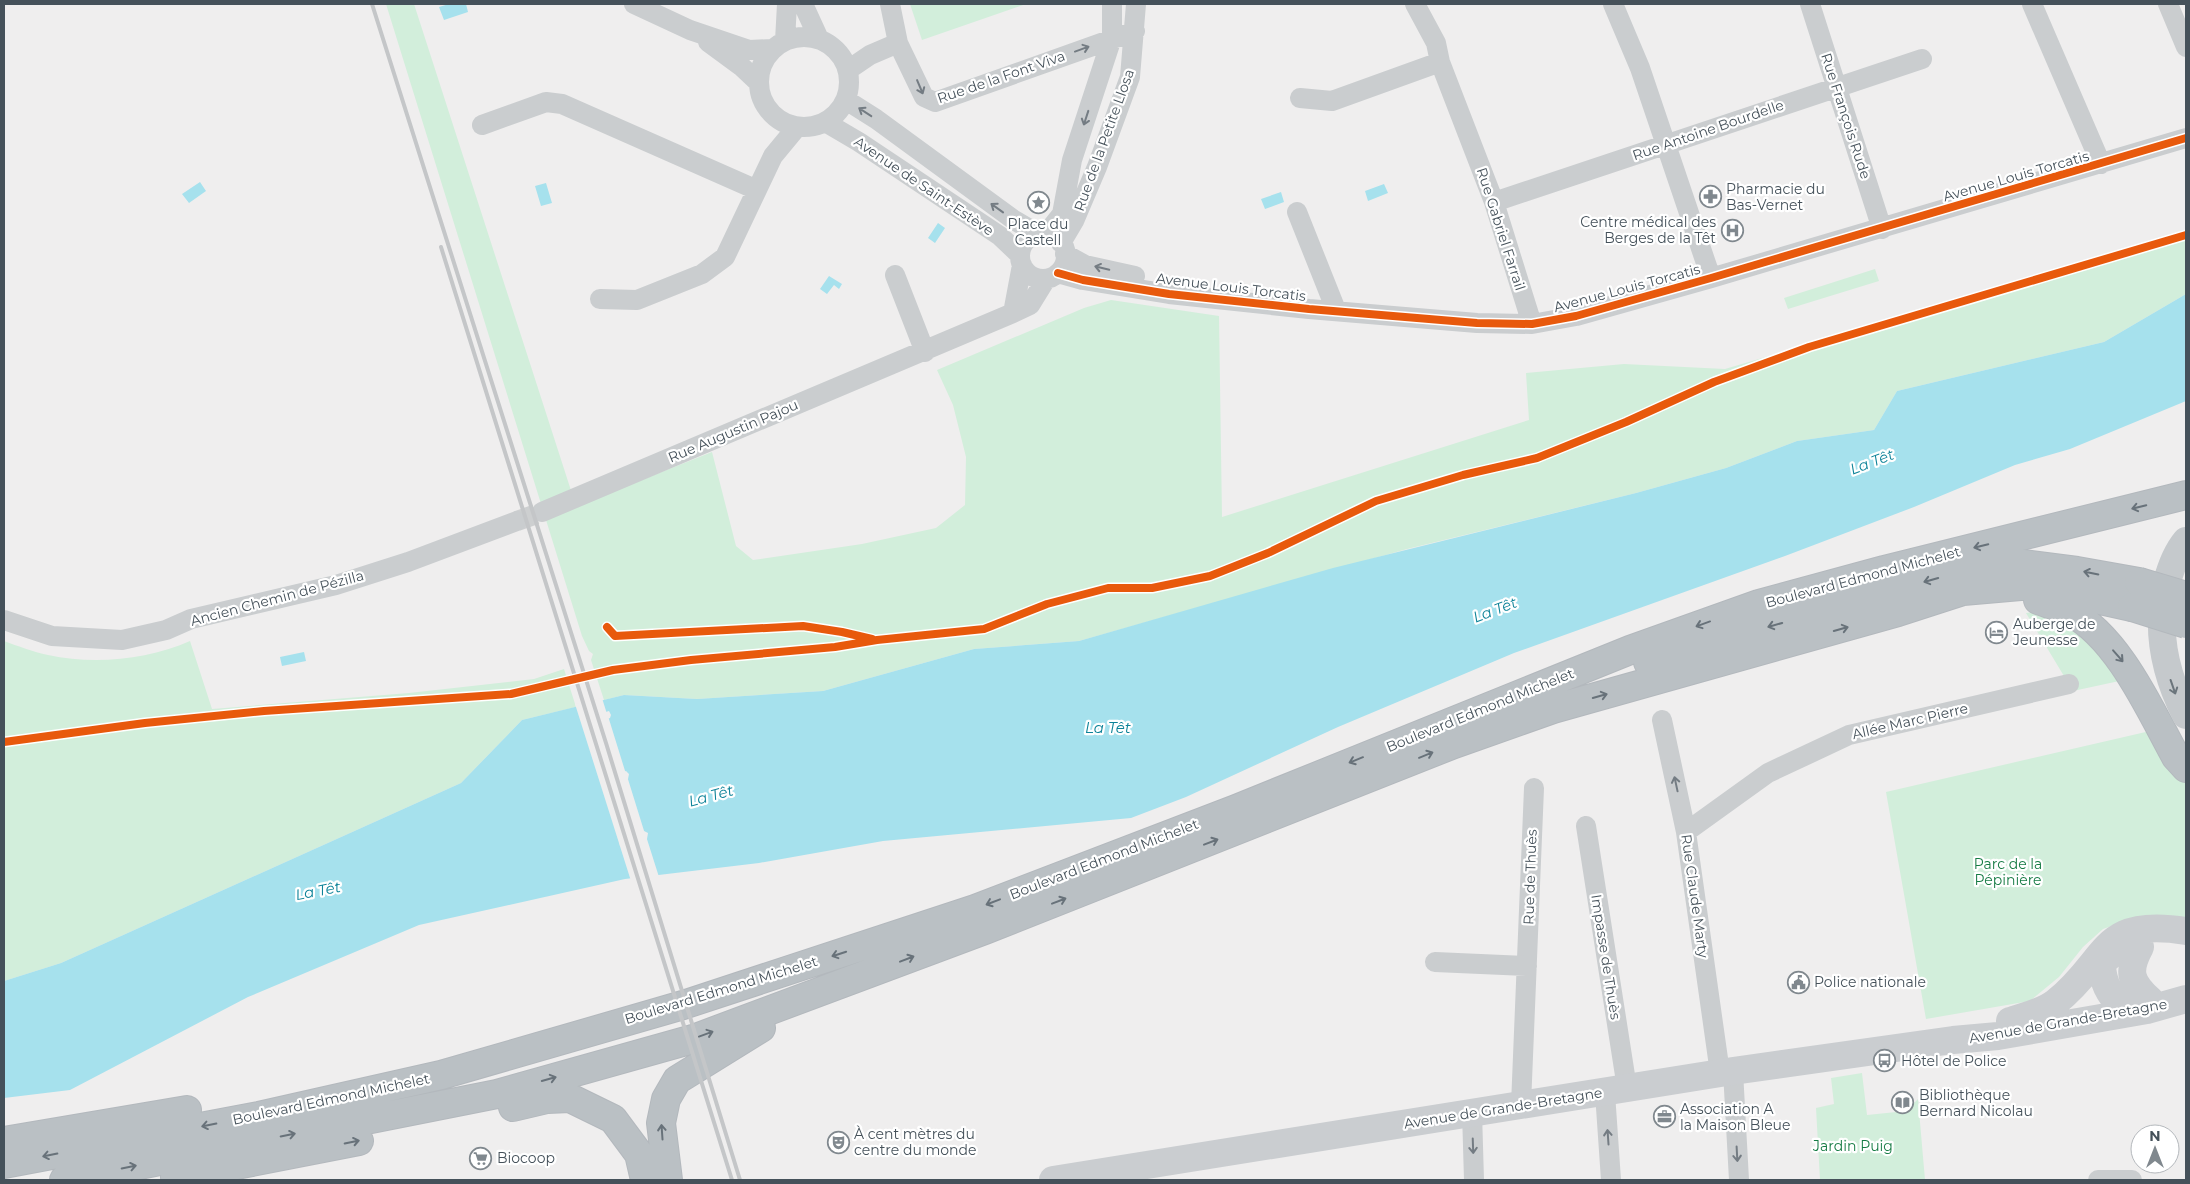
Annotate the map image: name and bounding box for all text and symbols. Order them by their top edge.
one-way arrow [1074,44,1090,53]
street label: Rue de la Font Viva [935,47,1067,107]
street label: Rue François Rude [1817,51,1875,181]
street label: Rue de la Petite Llosa [1070,66,1138,214]
one-way arrow [915,79,925,94]
street label: Rue Antoine Bourdelle [1630,96,1786,164]
one-way arrow [859,107,873,117]
one-way arrow [1081,110,1090,126]
street label: Avenue de Saint-Estève [851,132,997,240]
street label: Avenue Louis Torcatis [1941,146,2091,205]
street label: Rue Gabriel Farrail [1473,165,1529,293]
place label: Pharmacie du Bas-Vernet [1726,180,1825,214]
pharmacy icon: Pharmacie du Bas-Vernet [1698,185,1722,209]
place icon: Place du Castell [1026,190,1050,214]
one-way arrow [990,203,1004,213]
place label: Centre médical des Berges de la Têt [1580,213,1716,247]
place label: Place du Castell [1008,215,1068,249]
hospital icon: Centre médical des Berges de la Têt [1720,218,1744,242]
street label: Avenue Louis Torcatis [1552,260,1702,316]
one-way arrow [1094,263,1110,272]
street label: Avenue Louis Torcatis [1155,269,1307,305]
street label: Rue Augustin Pajou [665,395,801,467]
water label: La Têt [1847,444,1897,479]
one-way arrow [2131,503,2147,512]
street label: Boulevard Edmond Michelet [1764,542,1963,612]
one-way arrow [1974,542,1990,551]
street label: Ancien Chemin de Pézilla [188,566,366,630]
one-way arrow [2083,568,2099,578]
one-way arrow [1923,576,1939,586]
water label: La Têt [1470,592,1520,627]
place label: Auberge de Jeunesse [2012,615,2095,649]
one-way arrow [1696,620,1711,629]
hotel icon: Auberge de Jeunesse [1985,620,2009,644]
one-way arrow [1767,621,1783,631]
one-way arrow [1832,623,1848,633]
one-way arrow [2112,650,2123,663]
street label: Boulevard Edmond Michelet [1384,664,1577,756]
one-way arrow [2169,679,2179,695]
one-way arrow [1592,691,1608,701]
street label: Allée Marc Pierre [1850,699,1970,743]
water label: La Têt [1085,718,1131,737]
one-way arrow [1419,750,1434,759]
one-way arrow [1349,755,1364,765]
one-way arrow [1670,777,1680,793]
water label: La Têt [686,780,735,811]
street label: Boulevard Edmond Michelet [1007,815,1201,903]
street label: Rue de Thuès [1519,829,1541,925]
street label: Rue Claude Marty [1677,833,1713,959]
one-way arrow [1202,837,1218,846]
park label: Parc de la Pépinière [1974,855,2042,889]
water label: La Têt [294,877,342,904]
street label: Impasse de Thuès [1587,893,1625,1021]
one-way arrow [1051,896,1066,905]
one-way arrow [985,898,1001,907]
one-way arrow [831,949,847,959]
street label: Boulevard Edmond Michelet [622,952,820,1028]
one-way arrow [899,954,915,963]
public building icon: Police nationale [1786,970,1810,994]
place label: Police nationale [1814,973,1926,991]
street label: Avenue de Grande-Bretagne [1968,995,2168,1047]
one-way arrow [698,1029,713,1038]
bus stop icon: Hôtel de Police [1873,1049,1897,1073]
place label: Hôtel de Police [1901,1052,2006,1070]
street label: Boulevard Edmond Michelet [231,1069,431,1129]
one-way arrow [541,1074,557,1084]
street label: Avenue de Grande-Bretagne [1402,1083,1604,1133]
place label: Bibliothèque Bernard Nicolau [1919,1086,2033,1120]
library icon: Bibliothèque Bernard Nicolau [1891,1091,1915,1115]
place label: Association A la Maison Bleue [1680,1100,1790,1134]
office icon: Association A la Maison Bleue [1652,1105,1676,1129]
one-way arrow [202,1121,218,1131]
one-way arrow [657,1124,667,1140]
north arrow [2130,1124,2180,1174]
place label: À cent mètres du centre du monde [854,1125,977,1159]
text: N [2149,1127,2161,1145]
one-way arrow [1603,1129,1612,1145]
one-way arrow [280,1130,296,1140]
theatre icon: À cent mètres du centre du monde [826,1130,850,1154]
one-way arrow [344,1137,360,1146]
park label: Jardin Puig [1812,1137,1893,1155]
one-way arrow [1468,1138,1478,1154]
supermarket icon: Biocoop [469,1146,493,1170]
one-way arrow [1733,1146,1742,1162]
place label: Biocoop [497,1149,555,1167]
one-way arrow [42,1151,58,1161]
one-way arrow [120,1162,136,1172]

